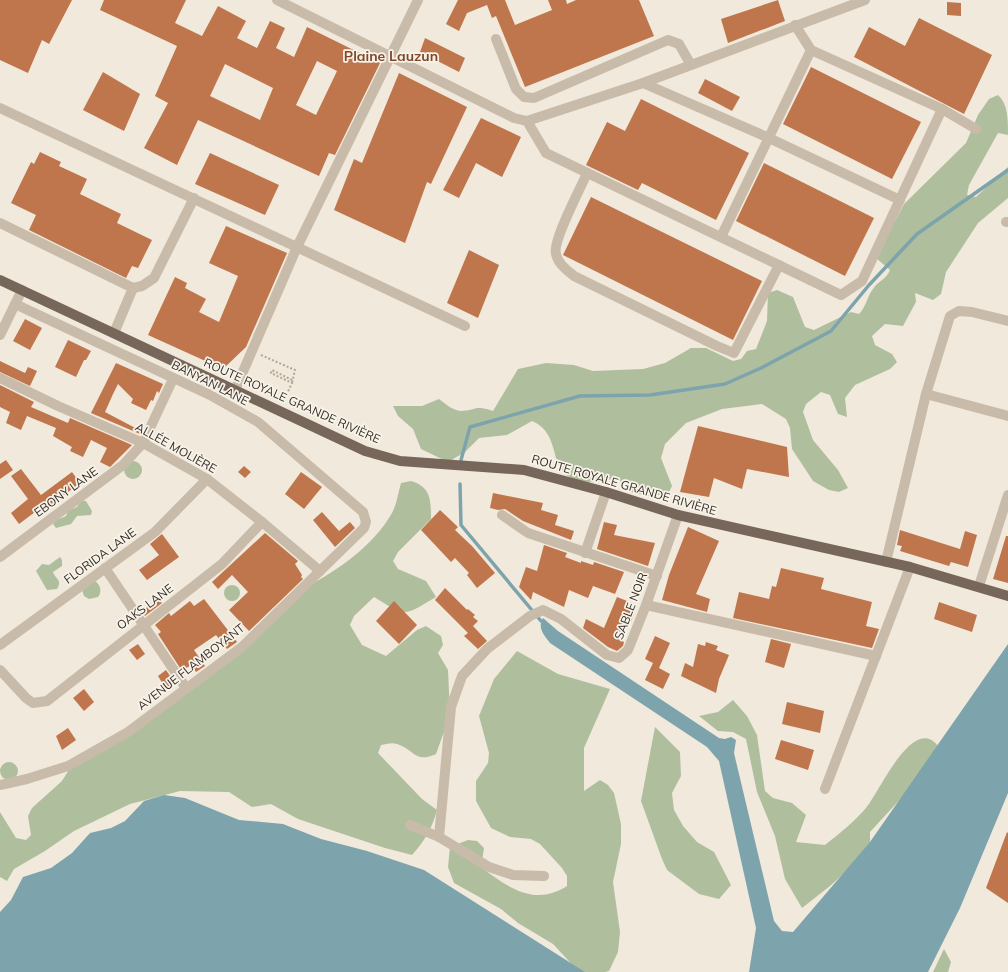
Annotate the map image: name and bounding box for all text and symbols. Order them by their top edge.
district label: Plaine Lauzun [344,47,438,65]
street label: ROUTE ROYALE GRANDE RIVIÈRE [201,355,383,446]
street label: BANYAN LANE [169,357,251,408]
street label: ALLÉE MOLIÈRE [133,419,220,476]
street label: ROUTE ROYALE GRANDE RIVIÈRE [530,451,718,518]
street label: EBONY LANE [31,463,100,520]
street label: FLORIDA LANE [61,524,139,587]
street label: SABLE NOIR [611,570,650,642]
street label: OAKS LANE [113,580,176,633]
street label: AVENUE FLAMBOYANT [134,620,248,713]

